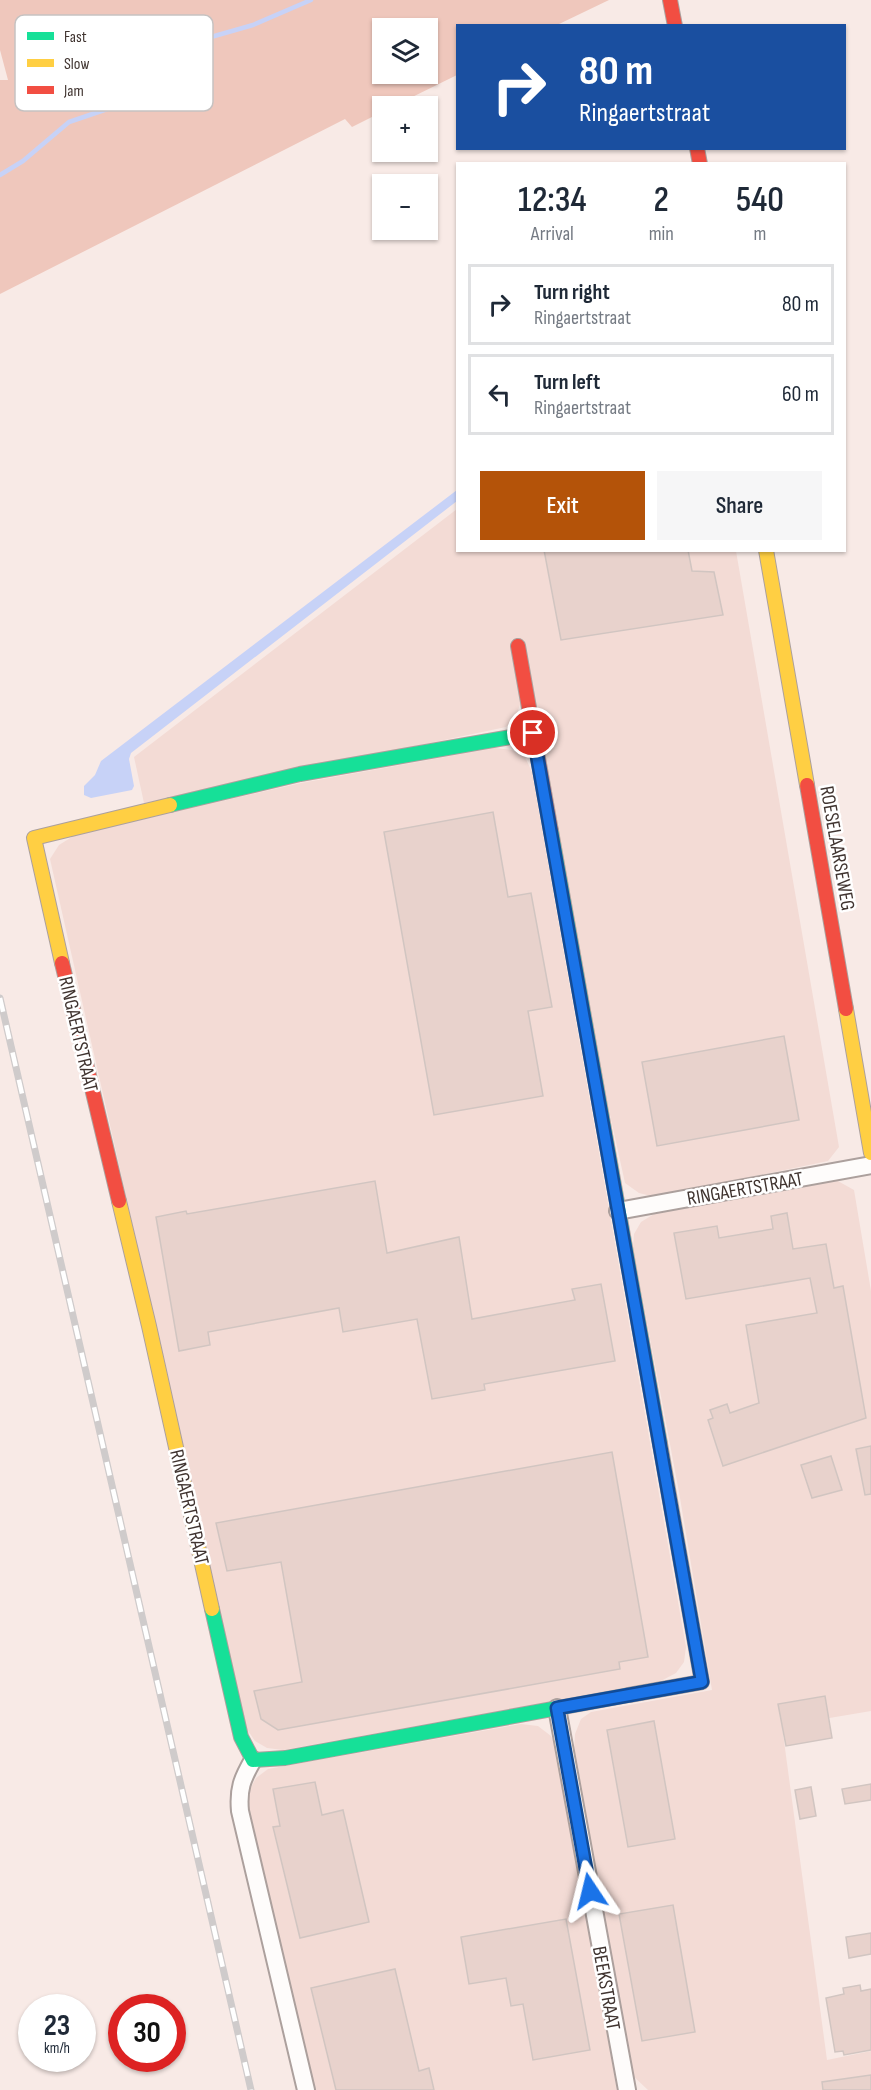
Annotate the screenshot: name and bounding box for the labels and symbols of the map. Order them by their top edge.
legend [15,15,213,111]
text: Fast [64,28,87,47]
text: Slow [64,55,89,74]
text: Jam [63,82,84,101]
pin [507,707,558,758]
street label: ROESELAARSEWEG [814,784,860,912]
street label: RINGAERTSTRAAT [53,974,103,1094]
street label: RINGAERTSTRAAT [685,1167,805,1211]
street label: RINGAERTSTRAAT [164,1447,214,1567]
position arrow [558,1859,622,1923]
street label: BEEKSTRAAT [587,1944,625,2032]
speed limit sign: 30 [108,1994,186,2072]

